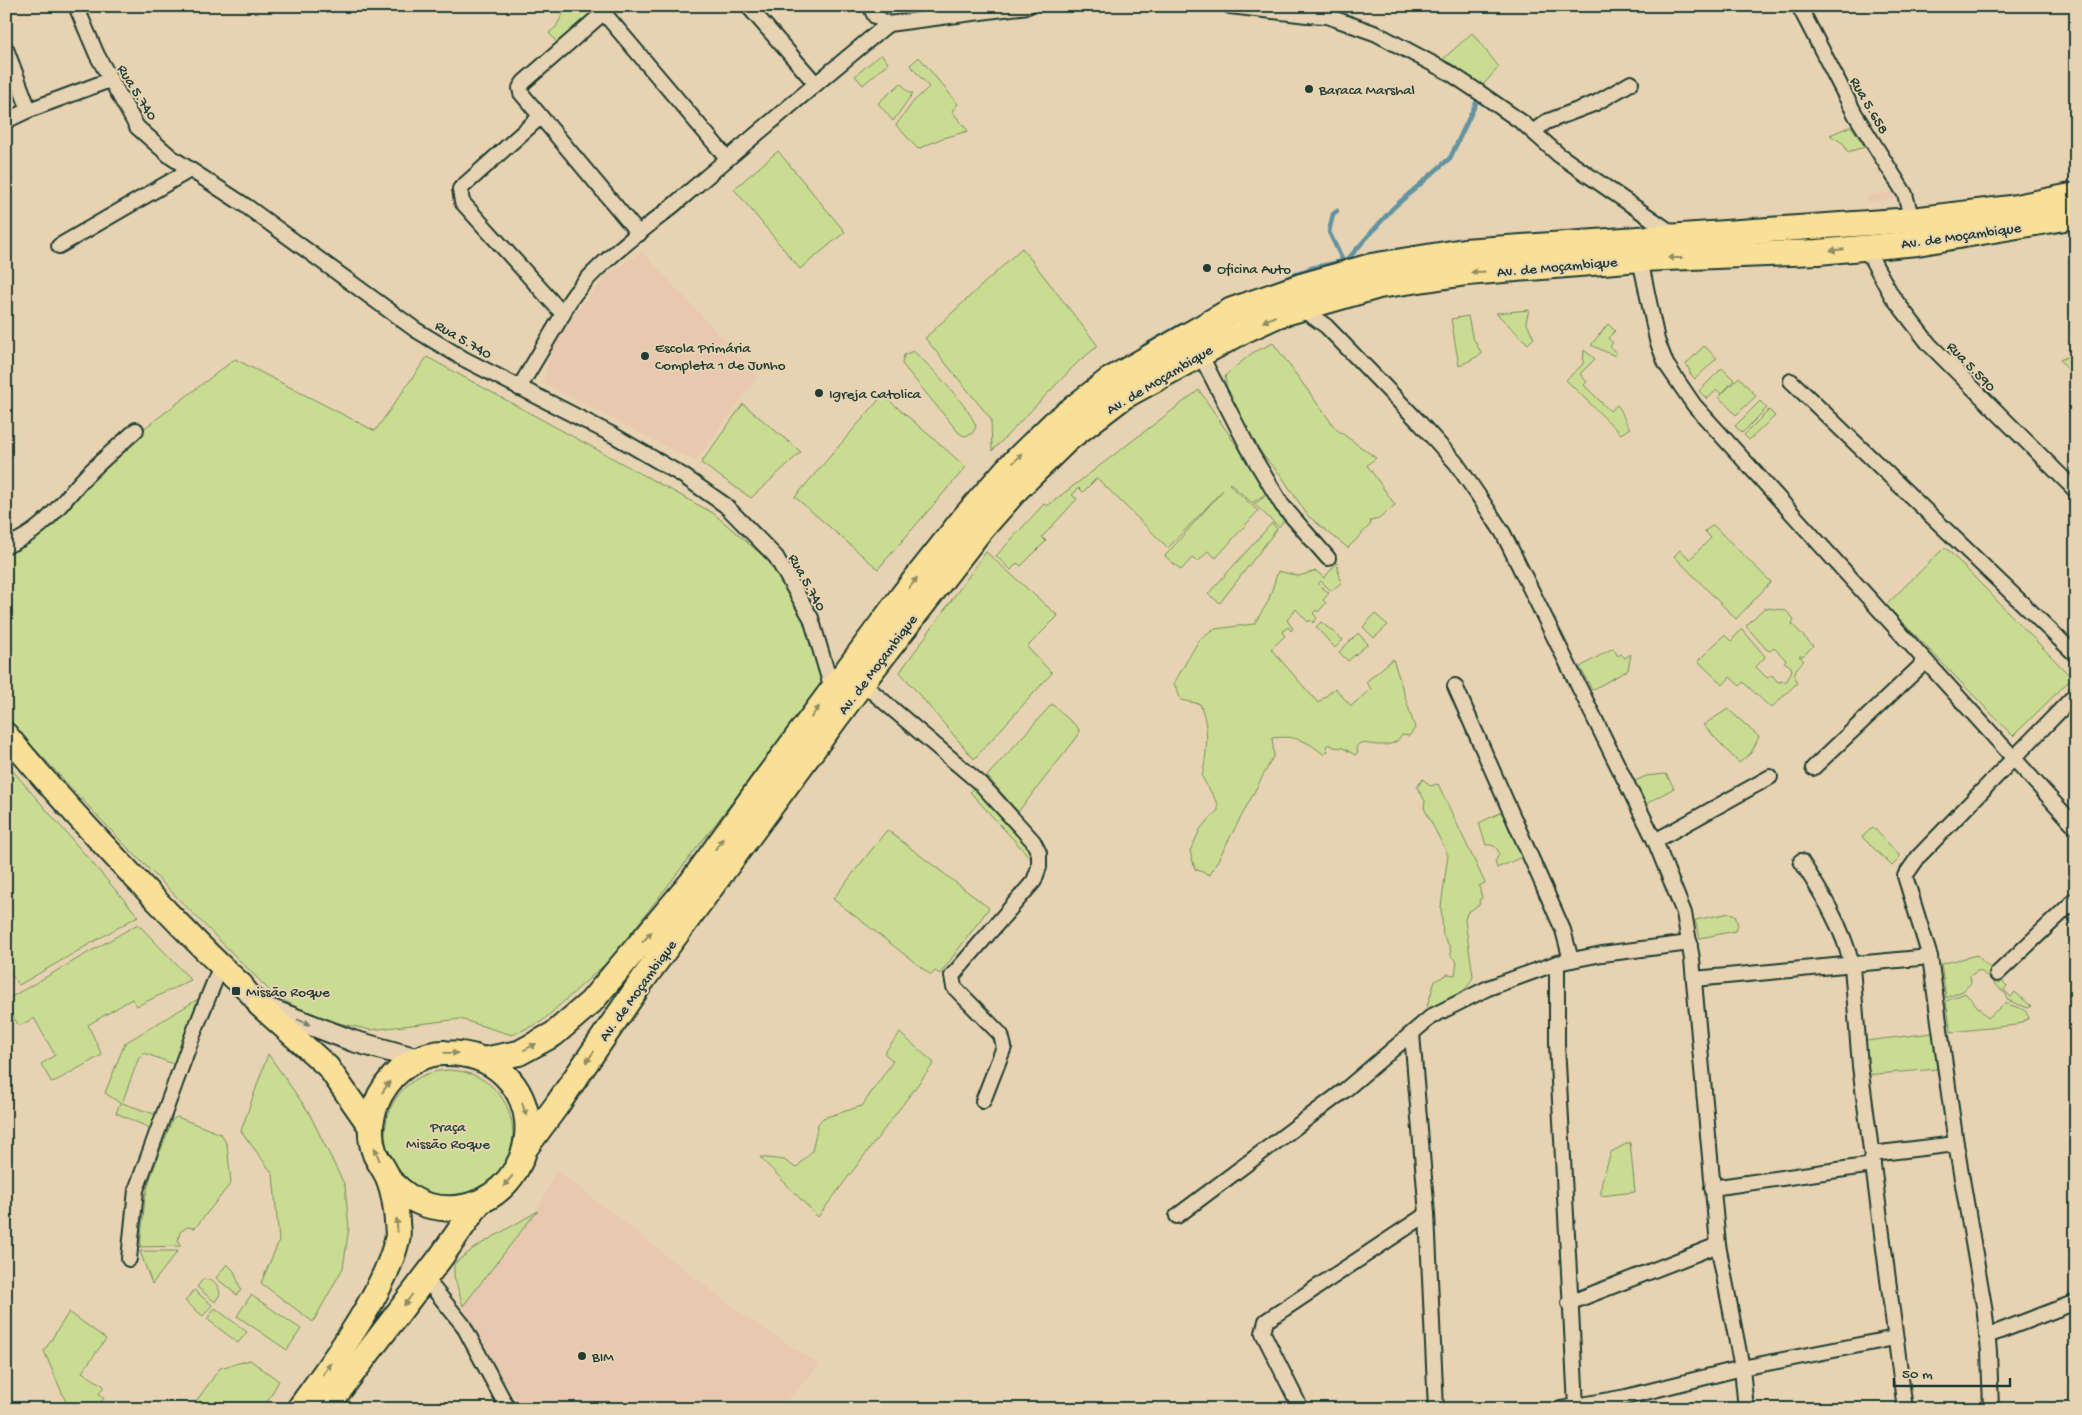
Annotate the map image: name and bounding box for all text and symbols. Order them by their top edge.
street label: Rua 5.740 [112,62,161,125]
street label: Rua 5.658 [1845,74,1892,138]
place label: Baraca Marshal [1318,82,1415,100]
marker: Baraca Marshal [1303,83,1315,95]
street label: Av. de Moçambique [1900,220,2023,254]
one-way arrow [1829,246,1845,254]
street label: Av. de Moçambique [1496,254,1618,282]
one-way arrow [1667,254,1683,262]
place label: Oficina Auto [1217,261,1291,279]
marker: Oficina Auto [1201,262,1213,274]
one-way arrow [1470,268,1486,276]
one-way arrow [1262,315,1276,323]
street label: Rua 5.740 [431,317,495,364]
street label: Rua 5.590 [1942,338,1999,397]
place label: Escola Primária Completa 1 de Junho [655,340,786,375]
street label: Av. de Moçambique [1104,342,1217,420]
marker: Escola Primária Completa 1 de Junho [639,350,651,362]
place label: Igreja Catolica [829,386,921,404]
marker: Igreja Catolica [813,387,825,399]
one-way arrow [1011,453,1023,465]
street label: Rua 5.740 [783,551,830,615]
one-way arrow [908,576,918,589]
street label: Av. de Moçambique [835,611,922,719]
one-way arrow [810,705,820,719]
one-way arrow [714,837,724,850]
one-way arrow [641,931,653,943]
street label: Av. de Moçambique [596,937,682,1045]
place label: Missão Roque [246,984,330,1002]
marker: Missão Roque [230,985,242,997]
one-way arrow [297,1018,312,1026]
one-way arrow [522,1043,537,1051]
one-way arrow [443,1049,459,1057]
one-way arrow [585,1050,595,1063]
one-way arrow [381,1080,391,1093]
one-way arrow [520,1102,528,1117]
park label: Praça Missão Roque [406,1119,490,1154]
one-way arrow [373,1146,381,1161]
one-way arrow [503,1174,514,1187]
one-way arrow [393,1217,401,1233]
one-way arrow [402,1293,413,1306]
place label: BIM [591,1349,614,1367]
marker: BIM [576,1350,588,1362]
scale bar [1894,1355,2011,1387]
one-way arrow [322,1362,332,1376]
text: 50 m [1902,1366,1933,1384]

